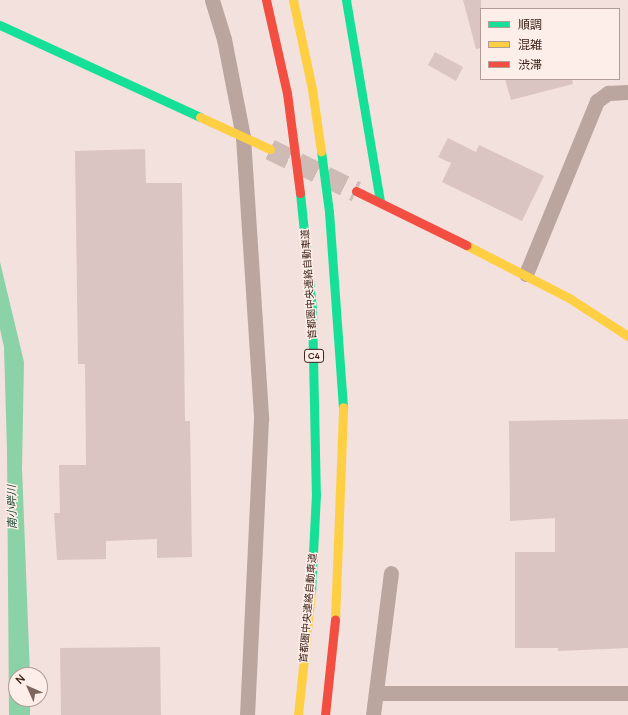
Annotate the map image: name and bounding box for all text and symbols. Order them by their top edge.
legend [480,8,620,80]
text: 順調 [518,16,542,33]
text: 混雑 [518,36,542,53]
text: 渋滞 [518,56,542,73]
street label: 首都圏中央連絡自動車道 [299,229,319,339]
road number: C4 [304,349,324,363]
water label: 南小畔川 [5,485,19,529]
street label: 首都圏中央連絡自動車道 [297,553,319,663]
north arrow [8,667,48,707]
text: N [12,671,28,687]

